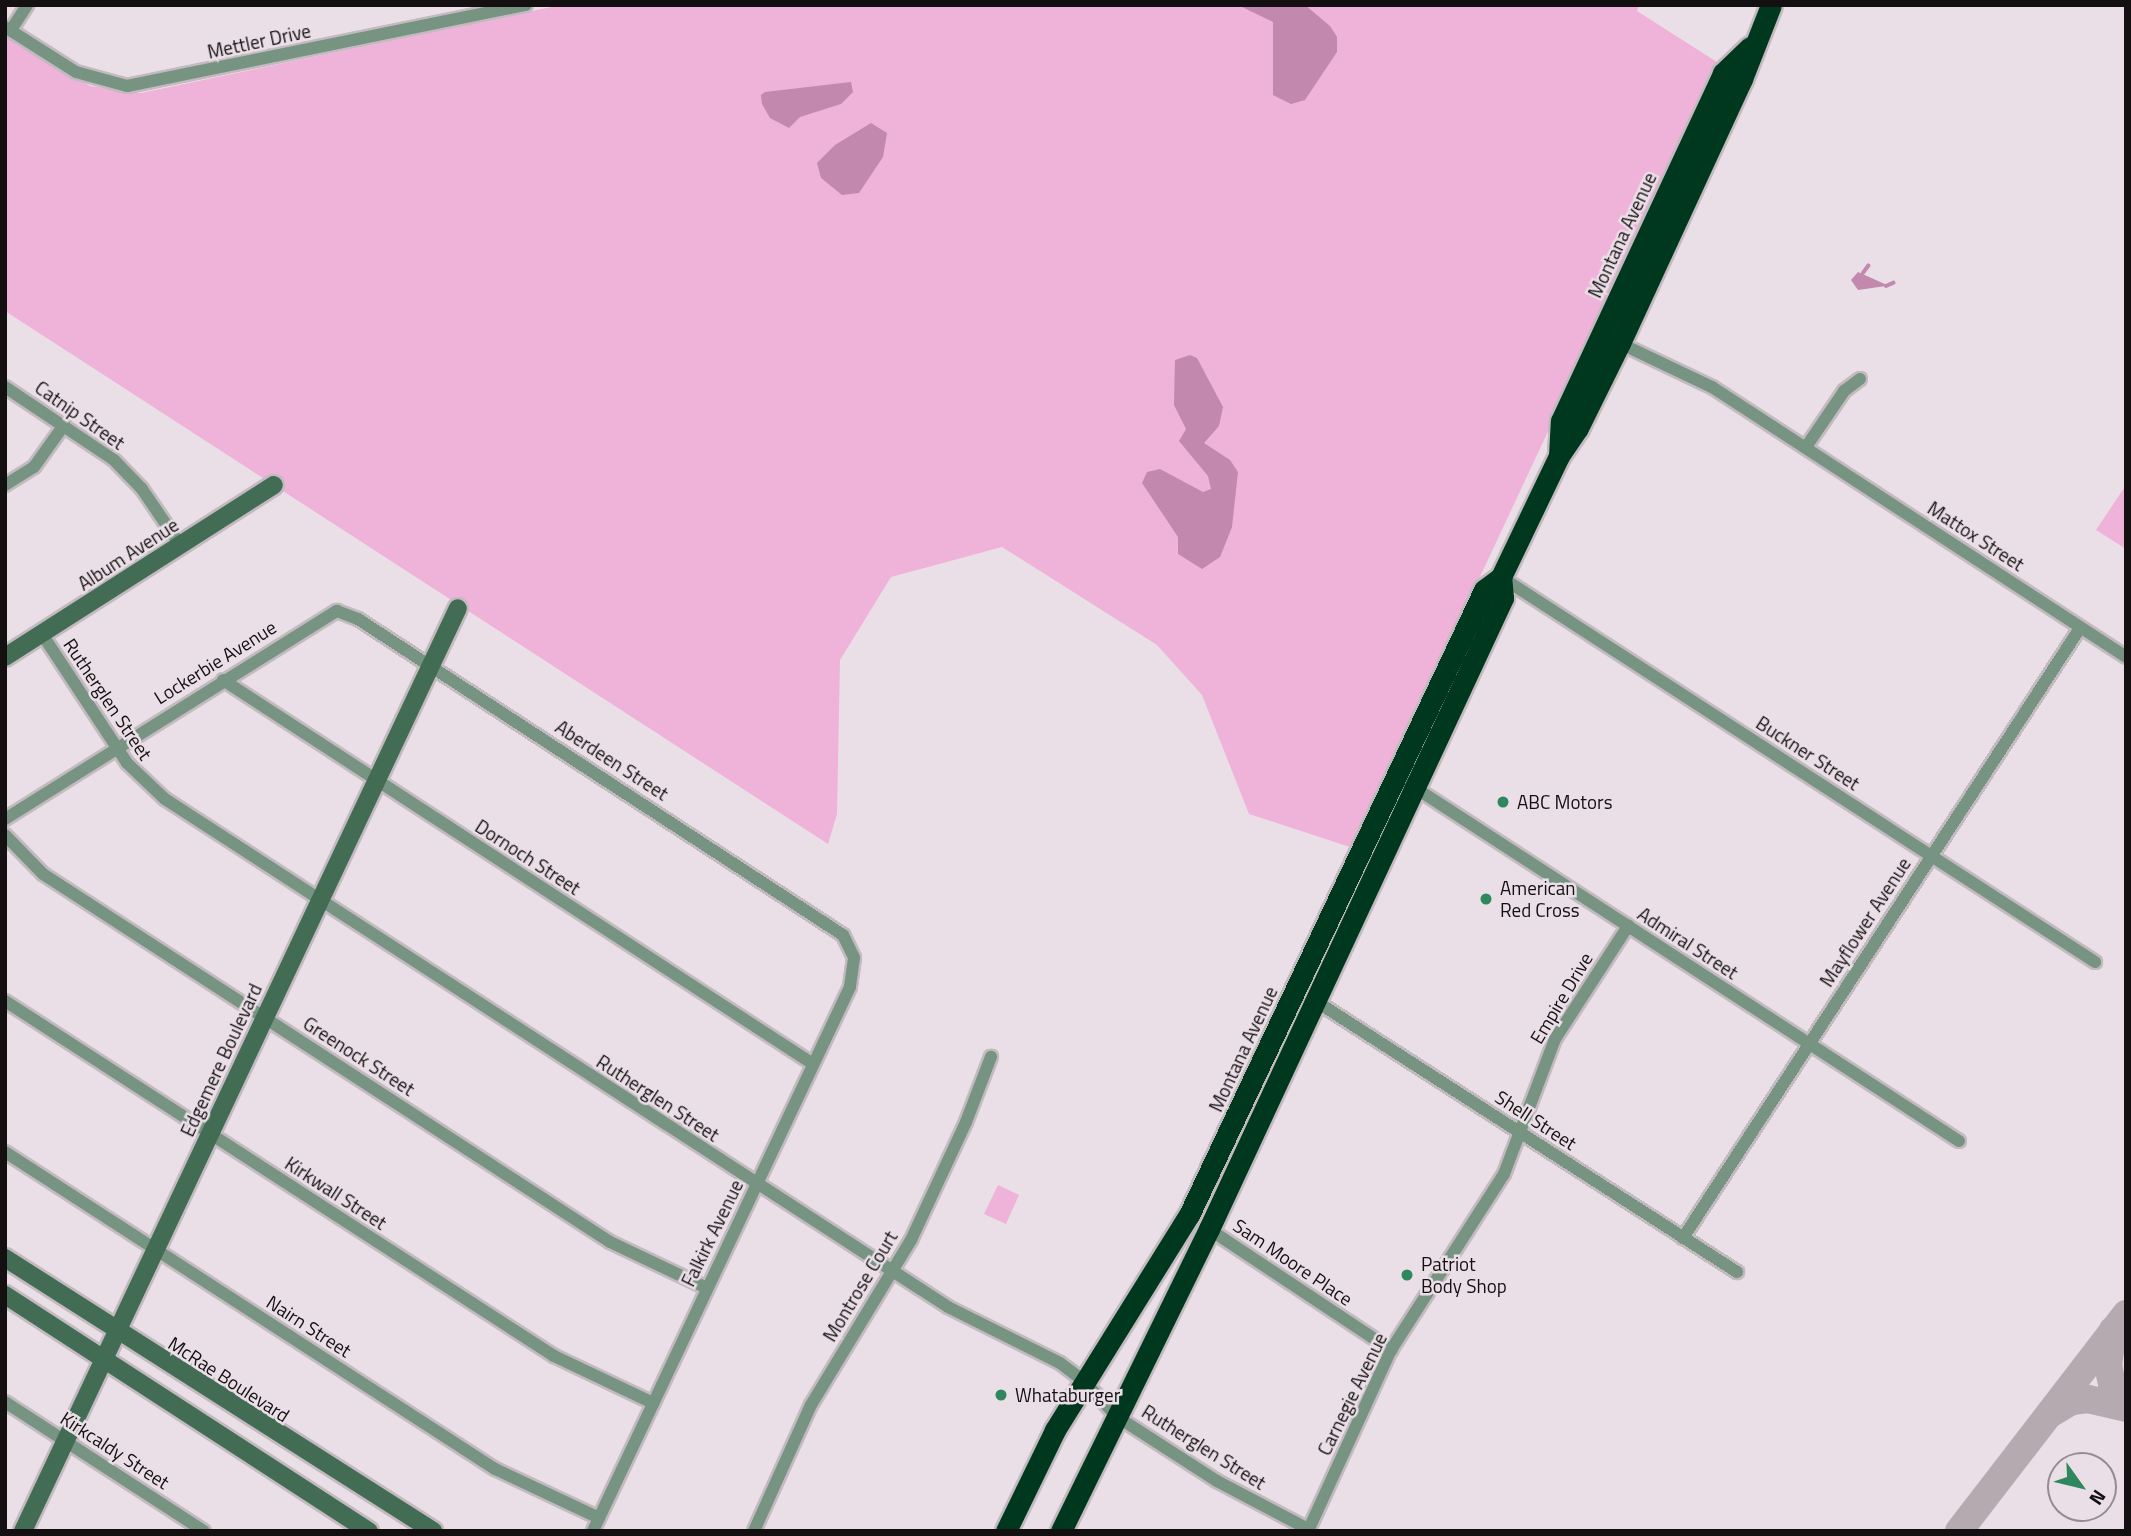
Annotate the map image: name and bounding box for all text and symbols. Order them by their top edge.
street label: Mettler Drive [205,19,313,63]
street label: Montana Avenue [1583,169,1661,301]
street label: Catnip Street [31,376,129,454]
street label: Mattox Street [1924,496,2028,576]
street label: Album Avenue [73,513,183,595]
street label: Lockerbie Avenue [150,615,280,709]
street label: Rutherglen Street [59,634,157,764]
street label: Buckner Street [1752,711,1864,795]
street label: Aberdeen Street [551,715,673,805]
place label: ABC Motors [1517,791,1612,813]
marker: ABC Motors [1495,794,1511,810]
street label: Dornoch Street [471,815,585,899]
street label: Mayflower Avenue [1815,853,1915,991]
place label: American Red Cross [1500,877,1580,921]
marker: American Red Cross [1478,891,1494,907]
street label: Admiral Street [1634,902,1742,984]
street label: Empire Drive [1525,948,1597,1048]
street label: Edgemere Boulevard [176,980,266,1140]
street label: Montana Avenue [1204,983,1282,1115]
street label: Greenock Street [299,1012,419,1100]
street label: Rutherglen Street [592,1050,724,1146]
street label: Shell Street [1491,1085,1581,1155]
street label: Kirkwall Street [281,1152,391,1234]
street label: Falkirk Avenue [676,1176,748,1290]
street label: Sam Moore Place [1229,1214,1357,1310]
street label: Montrose Court [818,1226,902,1346]
place label: Patriot Body Shop [1421,1253,1507,1297]
marker: Patriot Body Shop [1399,1267,1415,1283]
street label: Nairn Street [262,1290,356,1362]
street label: Carnegie Avenue [1313,1329,1391,1459]
street label: McRae Boulevard [164,1331,294,1427]
place label: Whataburger [1015,1384,1120,1406]
marker: Whataburger [993,1387,1009,1403]
street label: Rutherglen Street [1138,1400,1270,1494]
street label: Kirkcaldy Street [56,1406,174,1494]
north arrow [2047,1452,2117,1522]
text: N [2082,1484,2114,1511]

